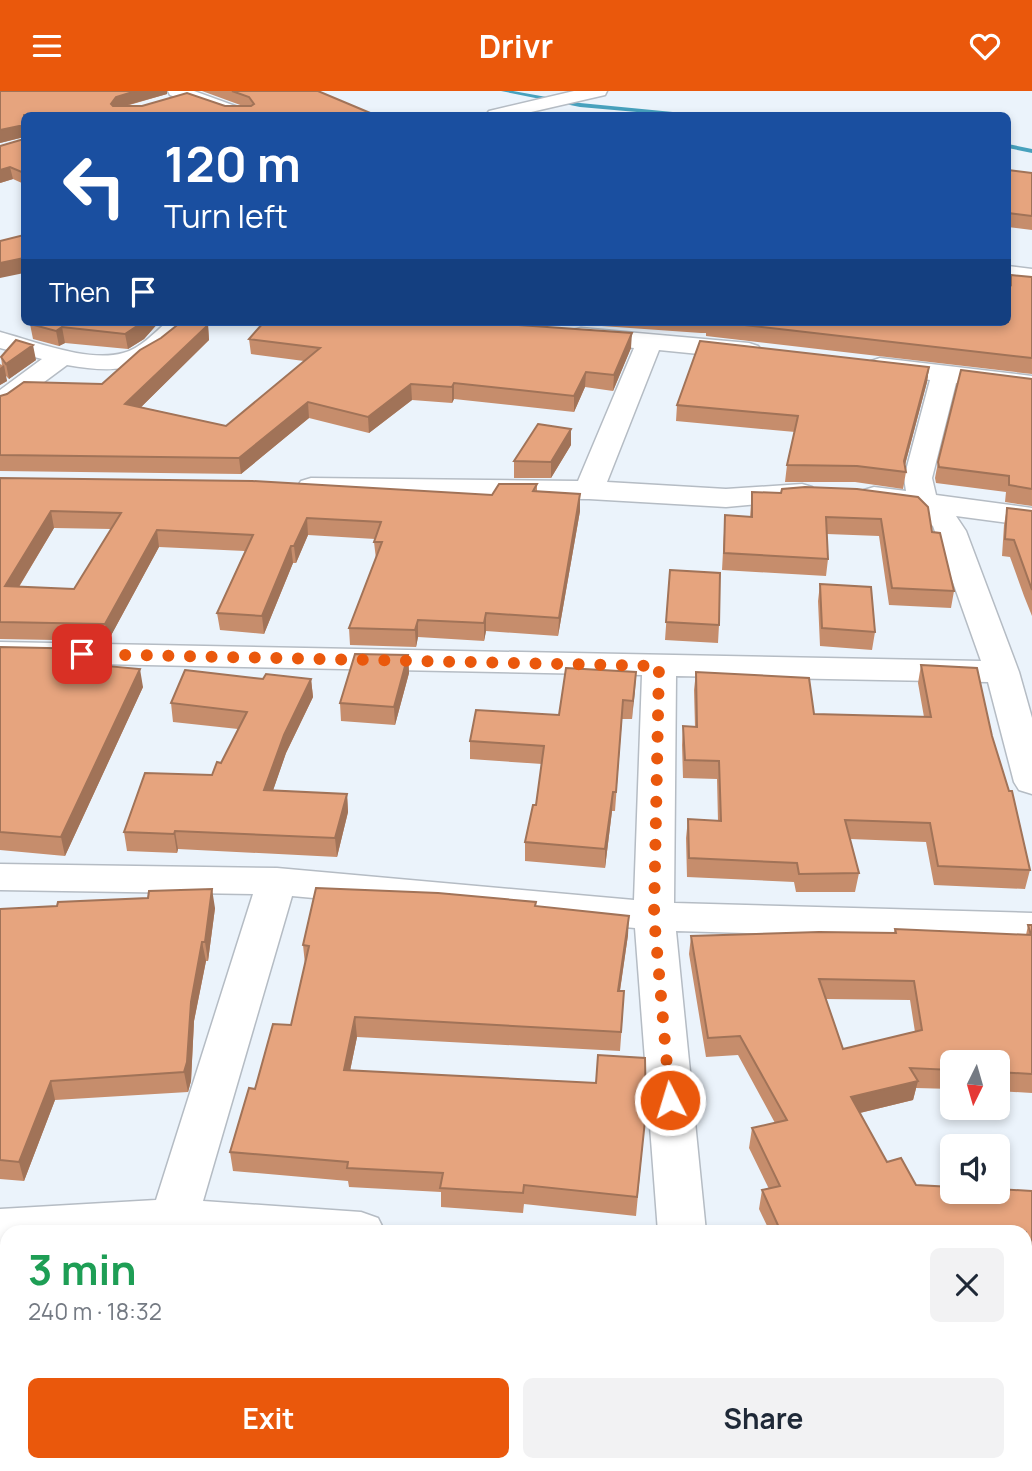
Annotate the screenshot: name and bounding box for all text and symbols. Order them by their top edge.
text: Drivr [479,24,553,68]
icon: menu [28,27,66,65]
icon: heart [966,27,1004,65]
text: 120 m [164,130,301,197]
icon: left [49,140,140,231]
text: Turn left [164,194,288,238]
icon: arrive [124,273,162,311]
text: Then [49,274,110,310]
pin [52,624,112,684]
icon: arrive [63,635,101,673]
north arrow [940,1050,1010,1120]
map controls [940,1050,1010,1204]
position arrow [633,1063,707,1137]
button: sound [940,1134,1010,1204]
text: 3 min [28,1240,137,1298]
button: close [930,1248,1004,1322]
text: 240 m · 18:32 [28,1295,162,1327]
button: Exit [28,1378,509,1458]
button: Share [523,1378,1004,1458]

